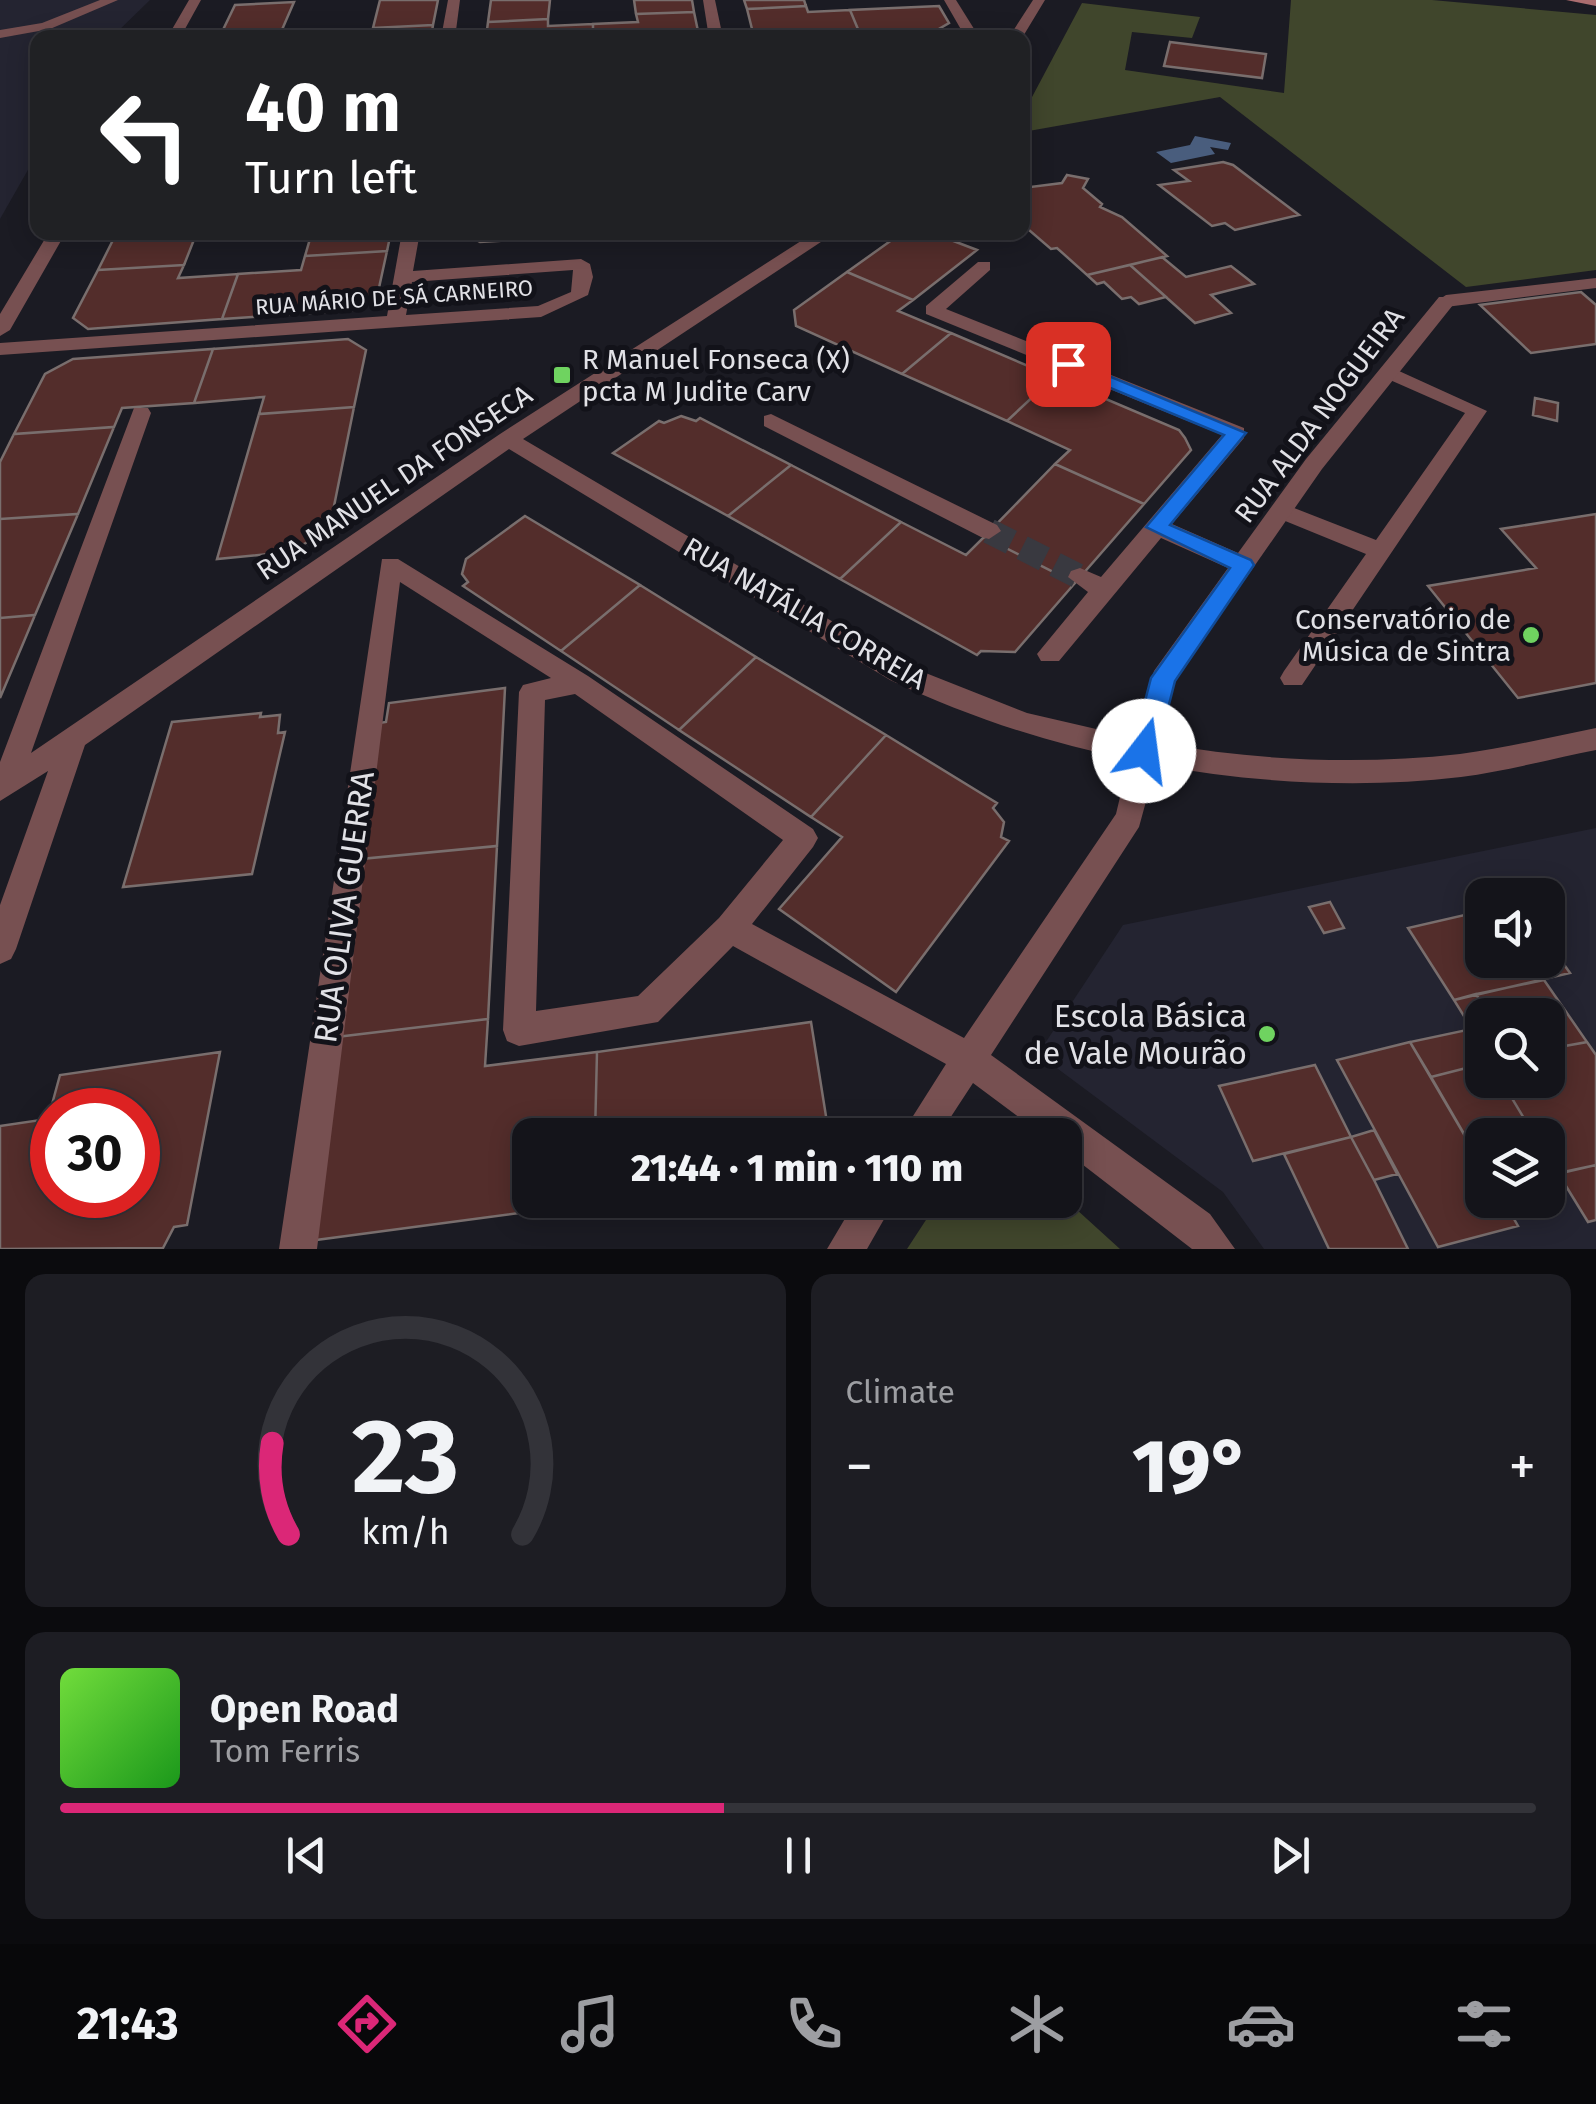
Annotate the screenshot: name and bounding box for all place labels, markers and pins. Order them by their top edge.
pin [1026,322,1111,407]
place label: R Manuel Fonseca (X) pcta M Judite Carv [582,343,850,408]
marker: R Manuel Fonseca (X) pcta M Judite Carv [551,364,573,386]
place label: Conservatório de Música de Sintra [1295,603,1511,668]
marker: Conservatório de Música de Sintra [1520,624,1542,646]
place label: Escola Básica de Vale Mourão [1024,997,1247,1072]
marker: Escola Básica de Vale Mourão [1256,1023,1278,1045]

